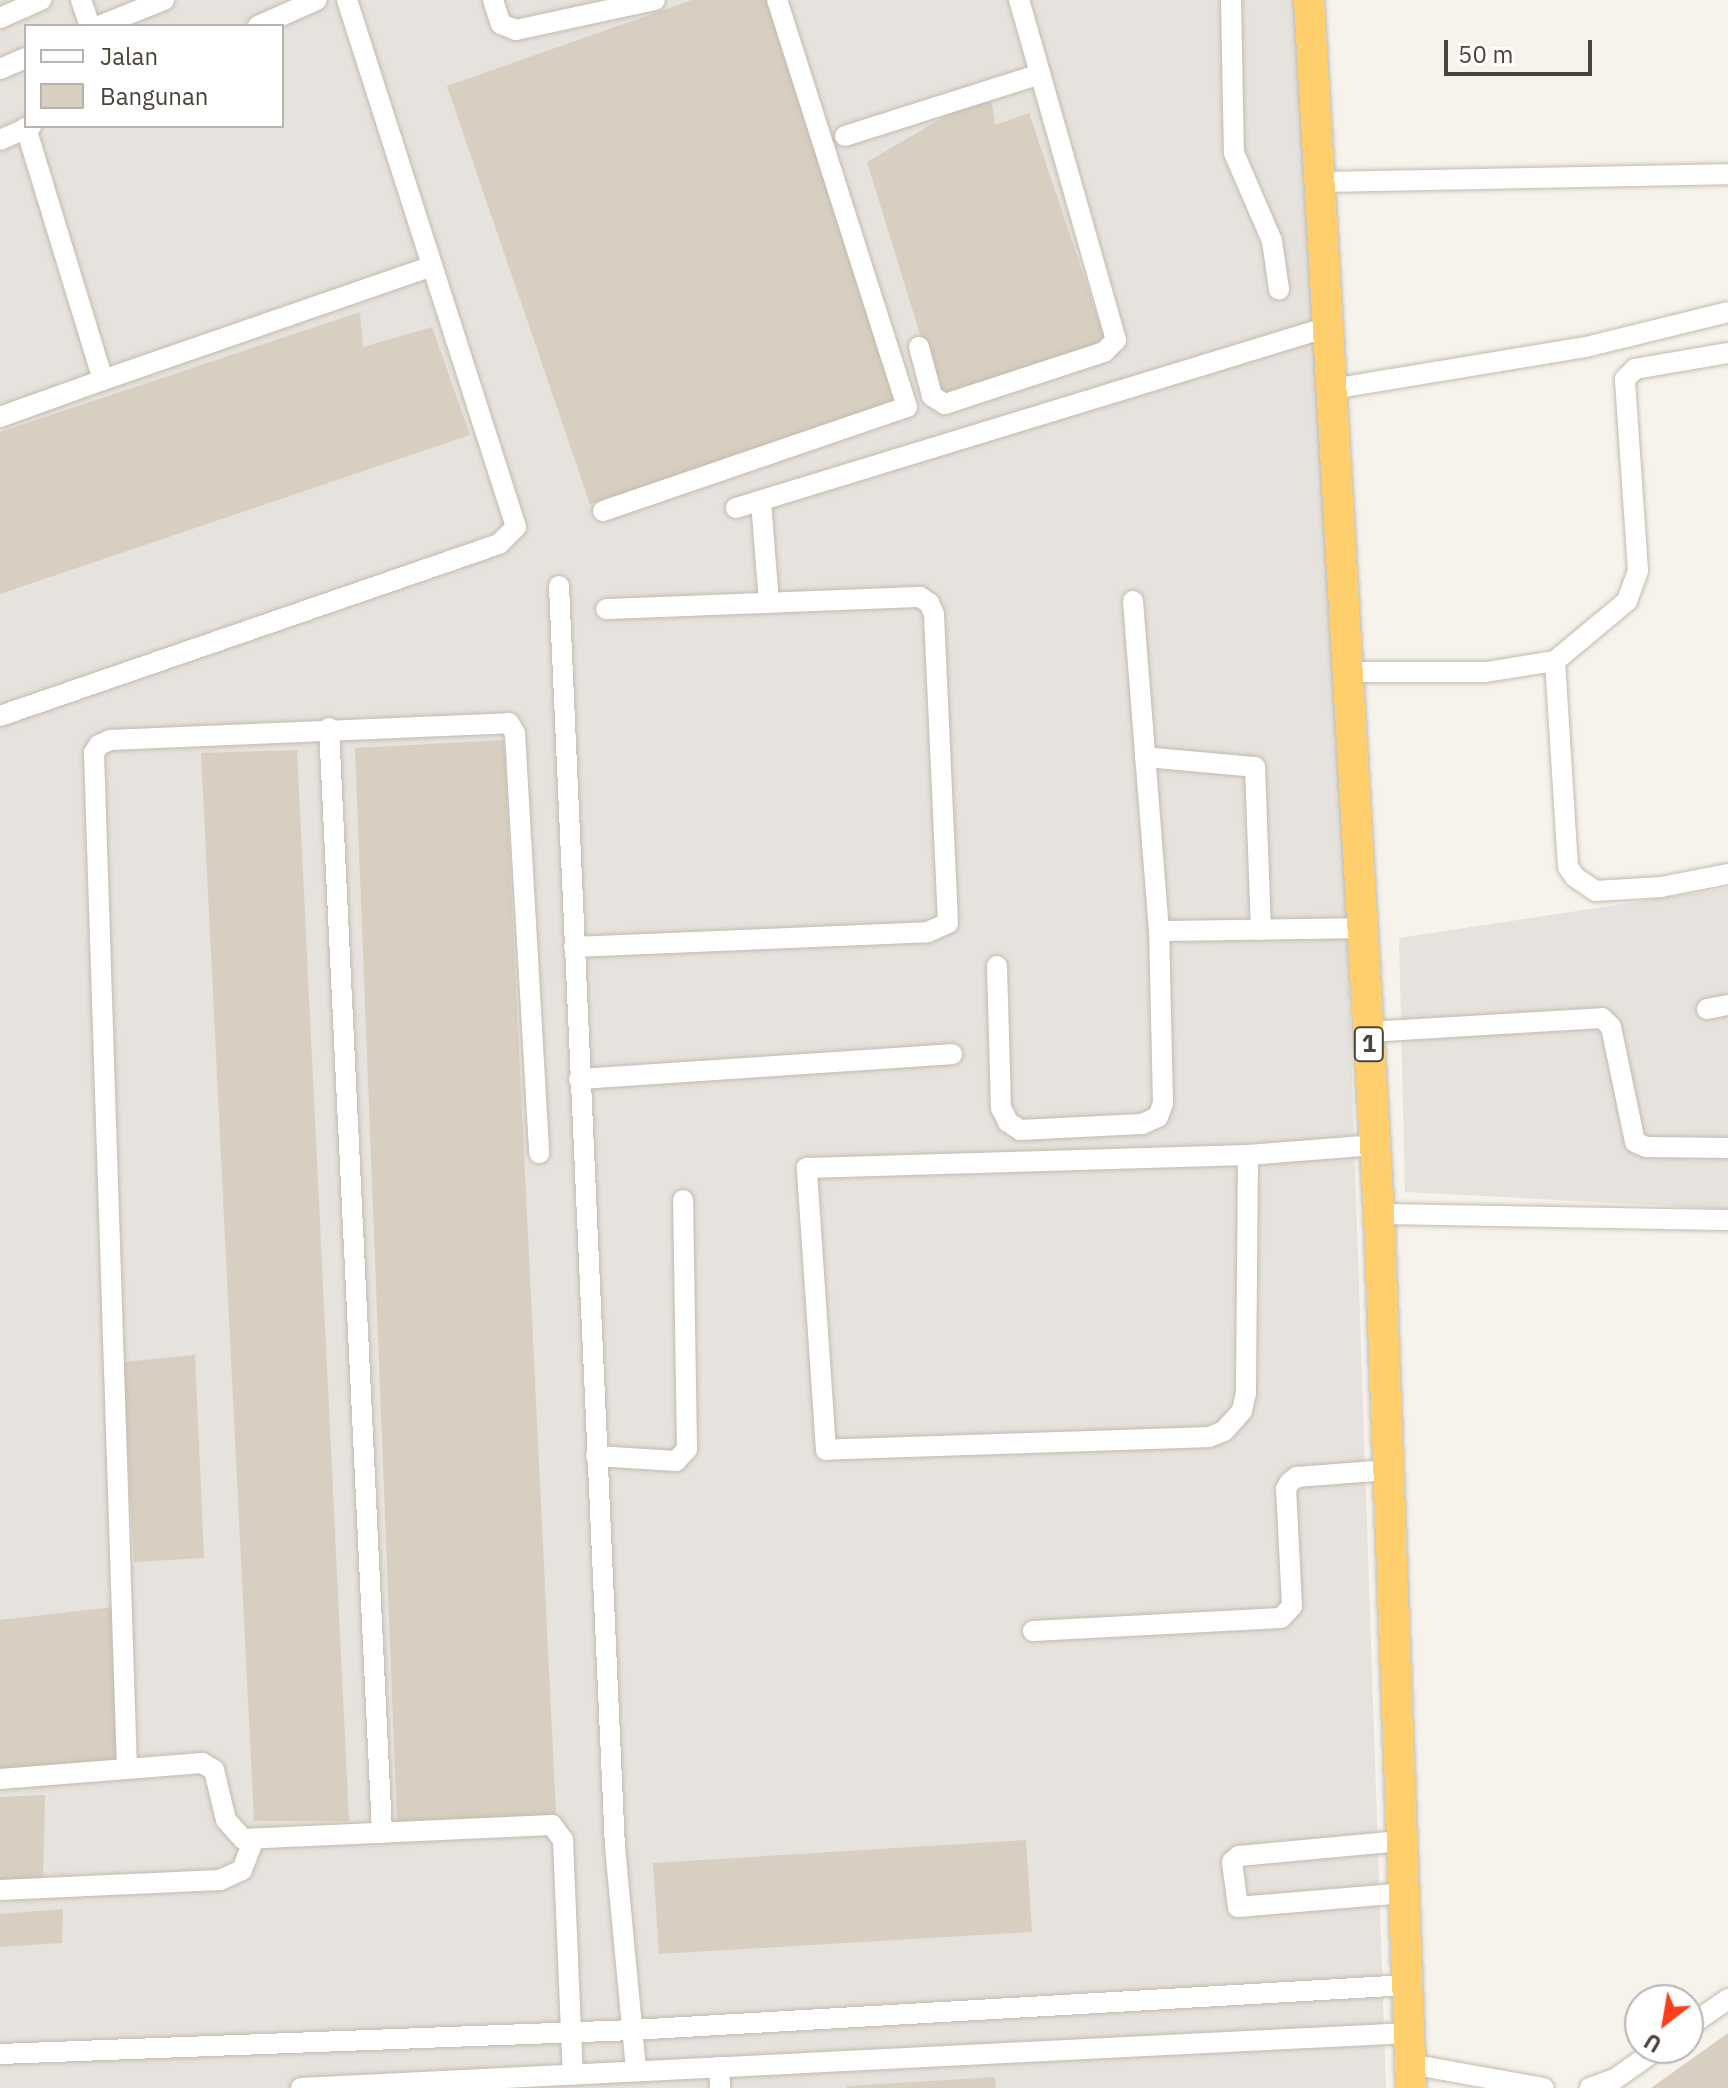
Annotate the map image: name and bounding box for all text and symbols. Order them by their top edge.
legend [24,24,284,128]
scale bar [1448,24,1596,74]
text: 50 m [1458,38,1513,70]
text: Jalan [100,40,158,72]
text: Bangunan [100,80,208,112]
road number: 1 [1353,1024,1385,1064]
north arrow [1624,1984,1704,2064]
text: U [1638,2027,1666,2060]

